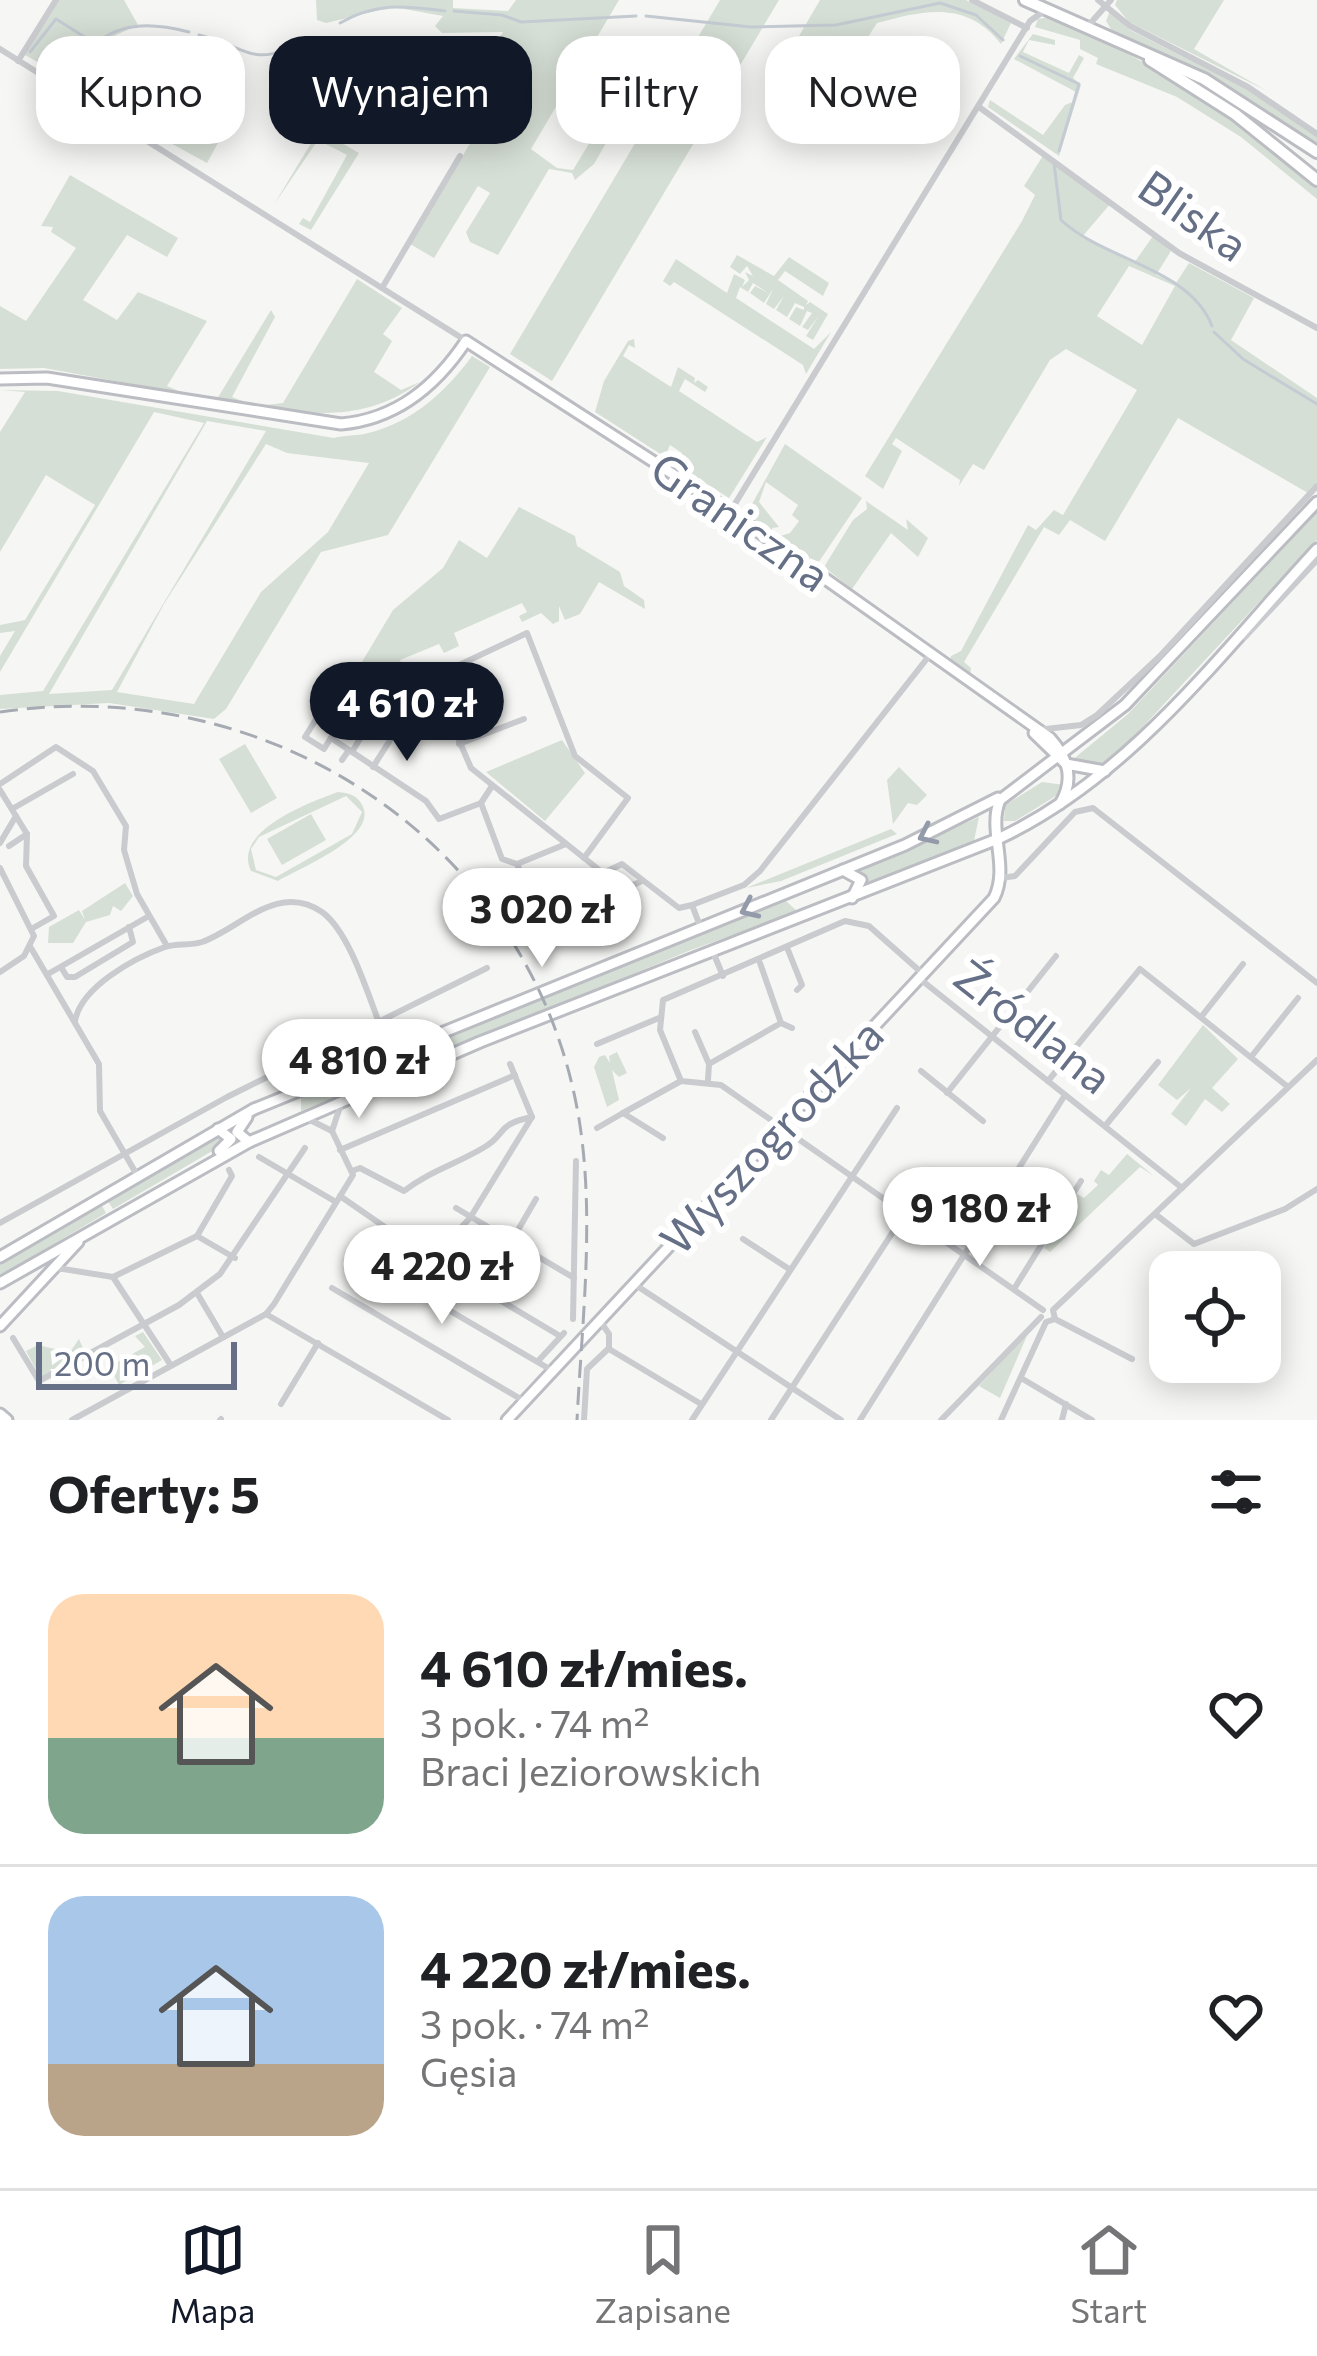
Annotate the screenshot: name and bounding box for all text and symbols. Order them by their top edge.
chip: Kupno [36,36,245,144]
chip: Wynajem [269,36,532,144]
chip: Filtry [556,36,741,144]
chip: Nowe [765,36,960,144]
street label: Bliska [1129,157,1260,271]
street label: Graniczna [642,439,841,601]
pin: 4 610 zł [283,662,531,764]
text: 4 610 zł [337,677,477,725]
one-way arrow [918,820,939,844]
pin: 3 020 zł [418,868,666,970]
text: 3 020 zł [469,883,615,931]
one-way arrow [740,895,761,919]
street label: Źródlana [945,947,1124,1104]
street label: Wyszogrodzka [647,1006,893,1264]
pin: 4 810 zł [235,1019,483,1121]
text: 4 810 zł [289,1034,429,1082]
pin: 9 180 zł [856,1167,1104,1269]
text: 9 180 zł [910,1182,1050,1230]
pin: 4 220 zł [318,1225,566,1327]
text: 4 220 zł [371,1240,513,1288]
map controls [1149,1251,1281,1383]
button: locate [1149,1251,1281,1383]
scale bar [36,1336,237,1389]
text: 200 m [54,1342,150,1383]
icon: filters [1203,1459,1269,1525]
text: Oferty: 5 [48,1461,260,1524]
text: 4 610 zł/mies. [420,1635,748,1698]
icon: home [144,1642,288,1786]
icon: heart [1203,1681,1269,1747]
text: 3 pok. · 74 m² [420,1698,649,1746]
text: Braci Jeziorowskich [420,1746,761,1794]
text: 4 220 zł/mies. [420,1936,751,1999]
icon: home [144,1944,288,2088]
icon: heart [1203,1983,1269,2049]
text: 3 pok. · 74 m² [420,1999,649,2047]
text: Gęsia [420,2047,517,2095]
tab: Mapa [170,2217,255,2330]
tab: Zapisane [595,2217,731,2330]
tab: Start [1071,2217,1147,2330]

